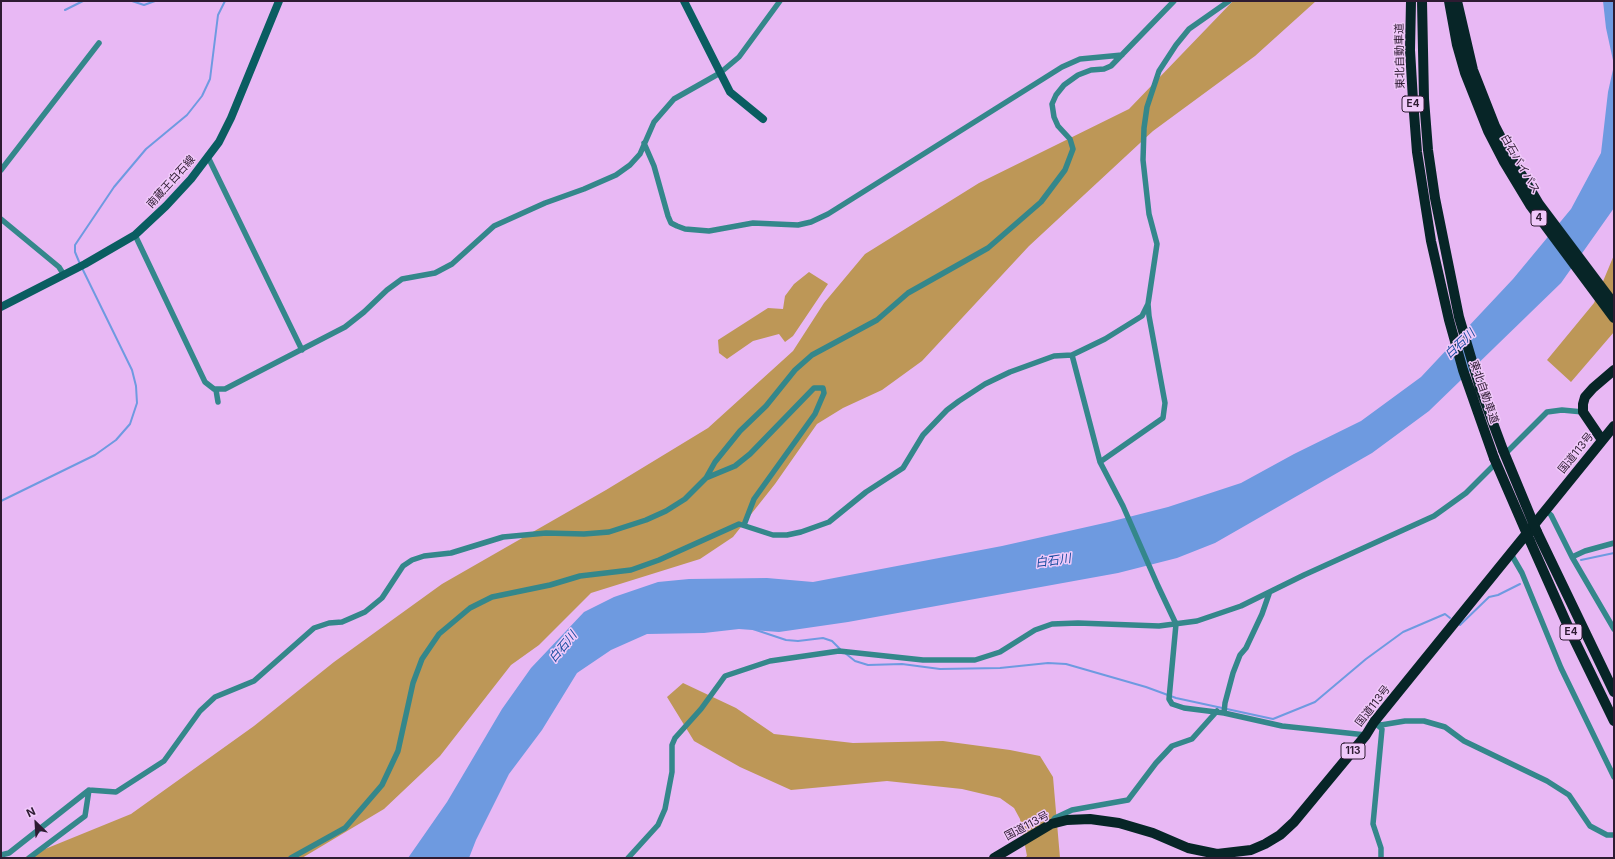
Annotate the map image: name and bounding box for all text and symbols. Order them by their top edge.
street label: 東北自動車道 [1393,23,1407,89]
road number: E4 [1402,96,1424,112]
street label: 白石バイパス [1498,132,1542,196]
street label: 南蔵王白石線 [144,153,198,211]
road number: 4 [1531,210,1547,226]
water label: 白石川 [1442,326,1478,362]
street label: 東北自動車道 [1467,359,1501,425]
street label: 国道113号 [1556,430,1596,476]
water label: 白石川 [1034,551,1072,571]
road number: E4 [1560,624,1582,640]
water label: 白石川 [546,629,580,665]
street label: 国道113号 [1353,683,1393,729]
road number: 113 [1341,743,1365,759]
north arrow [16,803,56,843]
text: N [24,804,38,820]
street label: 国道113号 [1002,809,1052,843]

